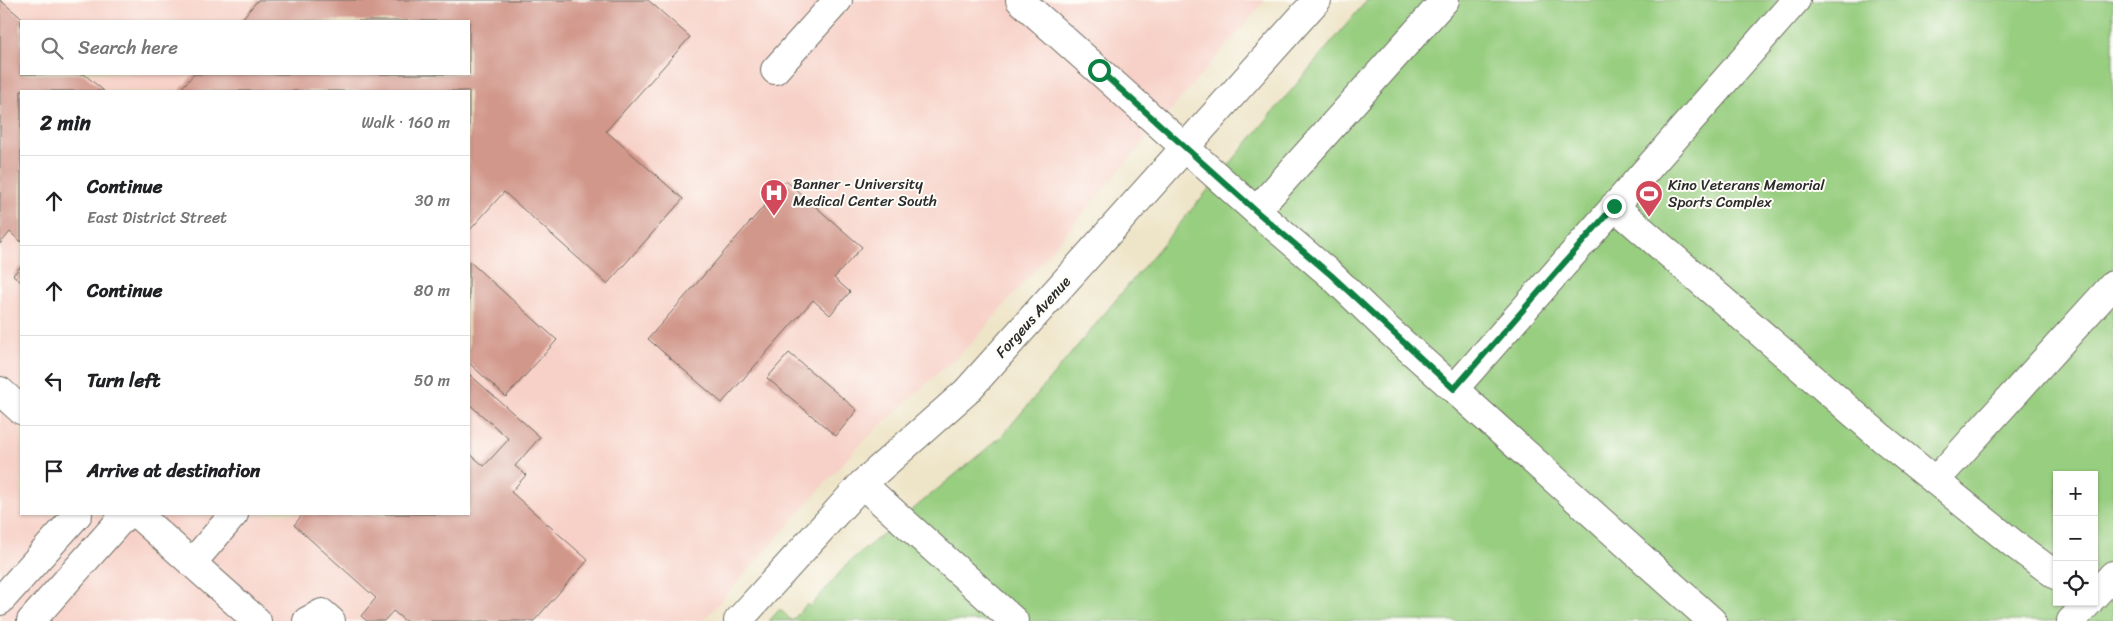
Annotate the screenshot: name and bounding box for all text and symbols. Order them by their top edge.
search box [20,20,470,75]
text: Search here [78,31,178,64]
icon: search [38,34,66,62]
route start [1088,59,1111,82]
text: 2 min [40,104,91,142]
text: Walk · 160 m [361,108,450,137]
text: Continue [87,170,163,203]
place label: Banner - University Medical Center South [793,171,937,214]
place label: Kino Veterans Memorial Sports Complex [1668,172,1825,215]
hospital icon: Banner - University Medical Center South [759,178,789,217]
sports icon: Kino Veterans Memorial Sports Complex [1634,179,1664,218]
text: 30 m [415,186,450,215]
icon: ahead [40,187,68,215]
route end [1603,195,1626,218]
text: East District Street [87,203,227,232]
street label: Forgeus Avenue [989,270,1077,364]
text: Continue [87,274,163,307]
text: 80 m [414,276,450,305]
icon: ahead [40,277,68,305]
text: Turn left [87,364,160,397]
text: 50 m [414,366,450,395]
icon: left [40,367,68,395]
text: Arrive at destination [87,454,260,487]
icon: arrive [40,457,68,485]
map controls [2053,471,2098,606]
button: + [2053,471,2098,516]
button: − [2053,516,2098,561]
button: locate [2053,561,2098,606]

